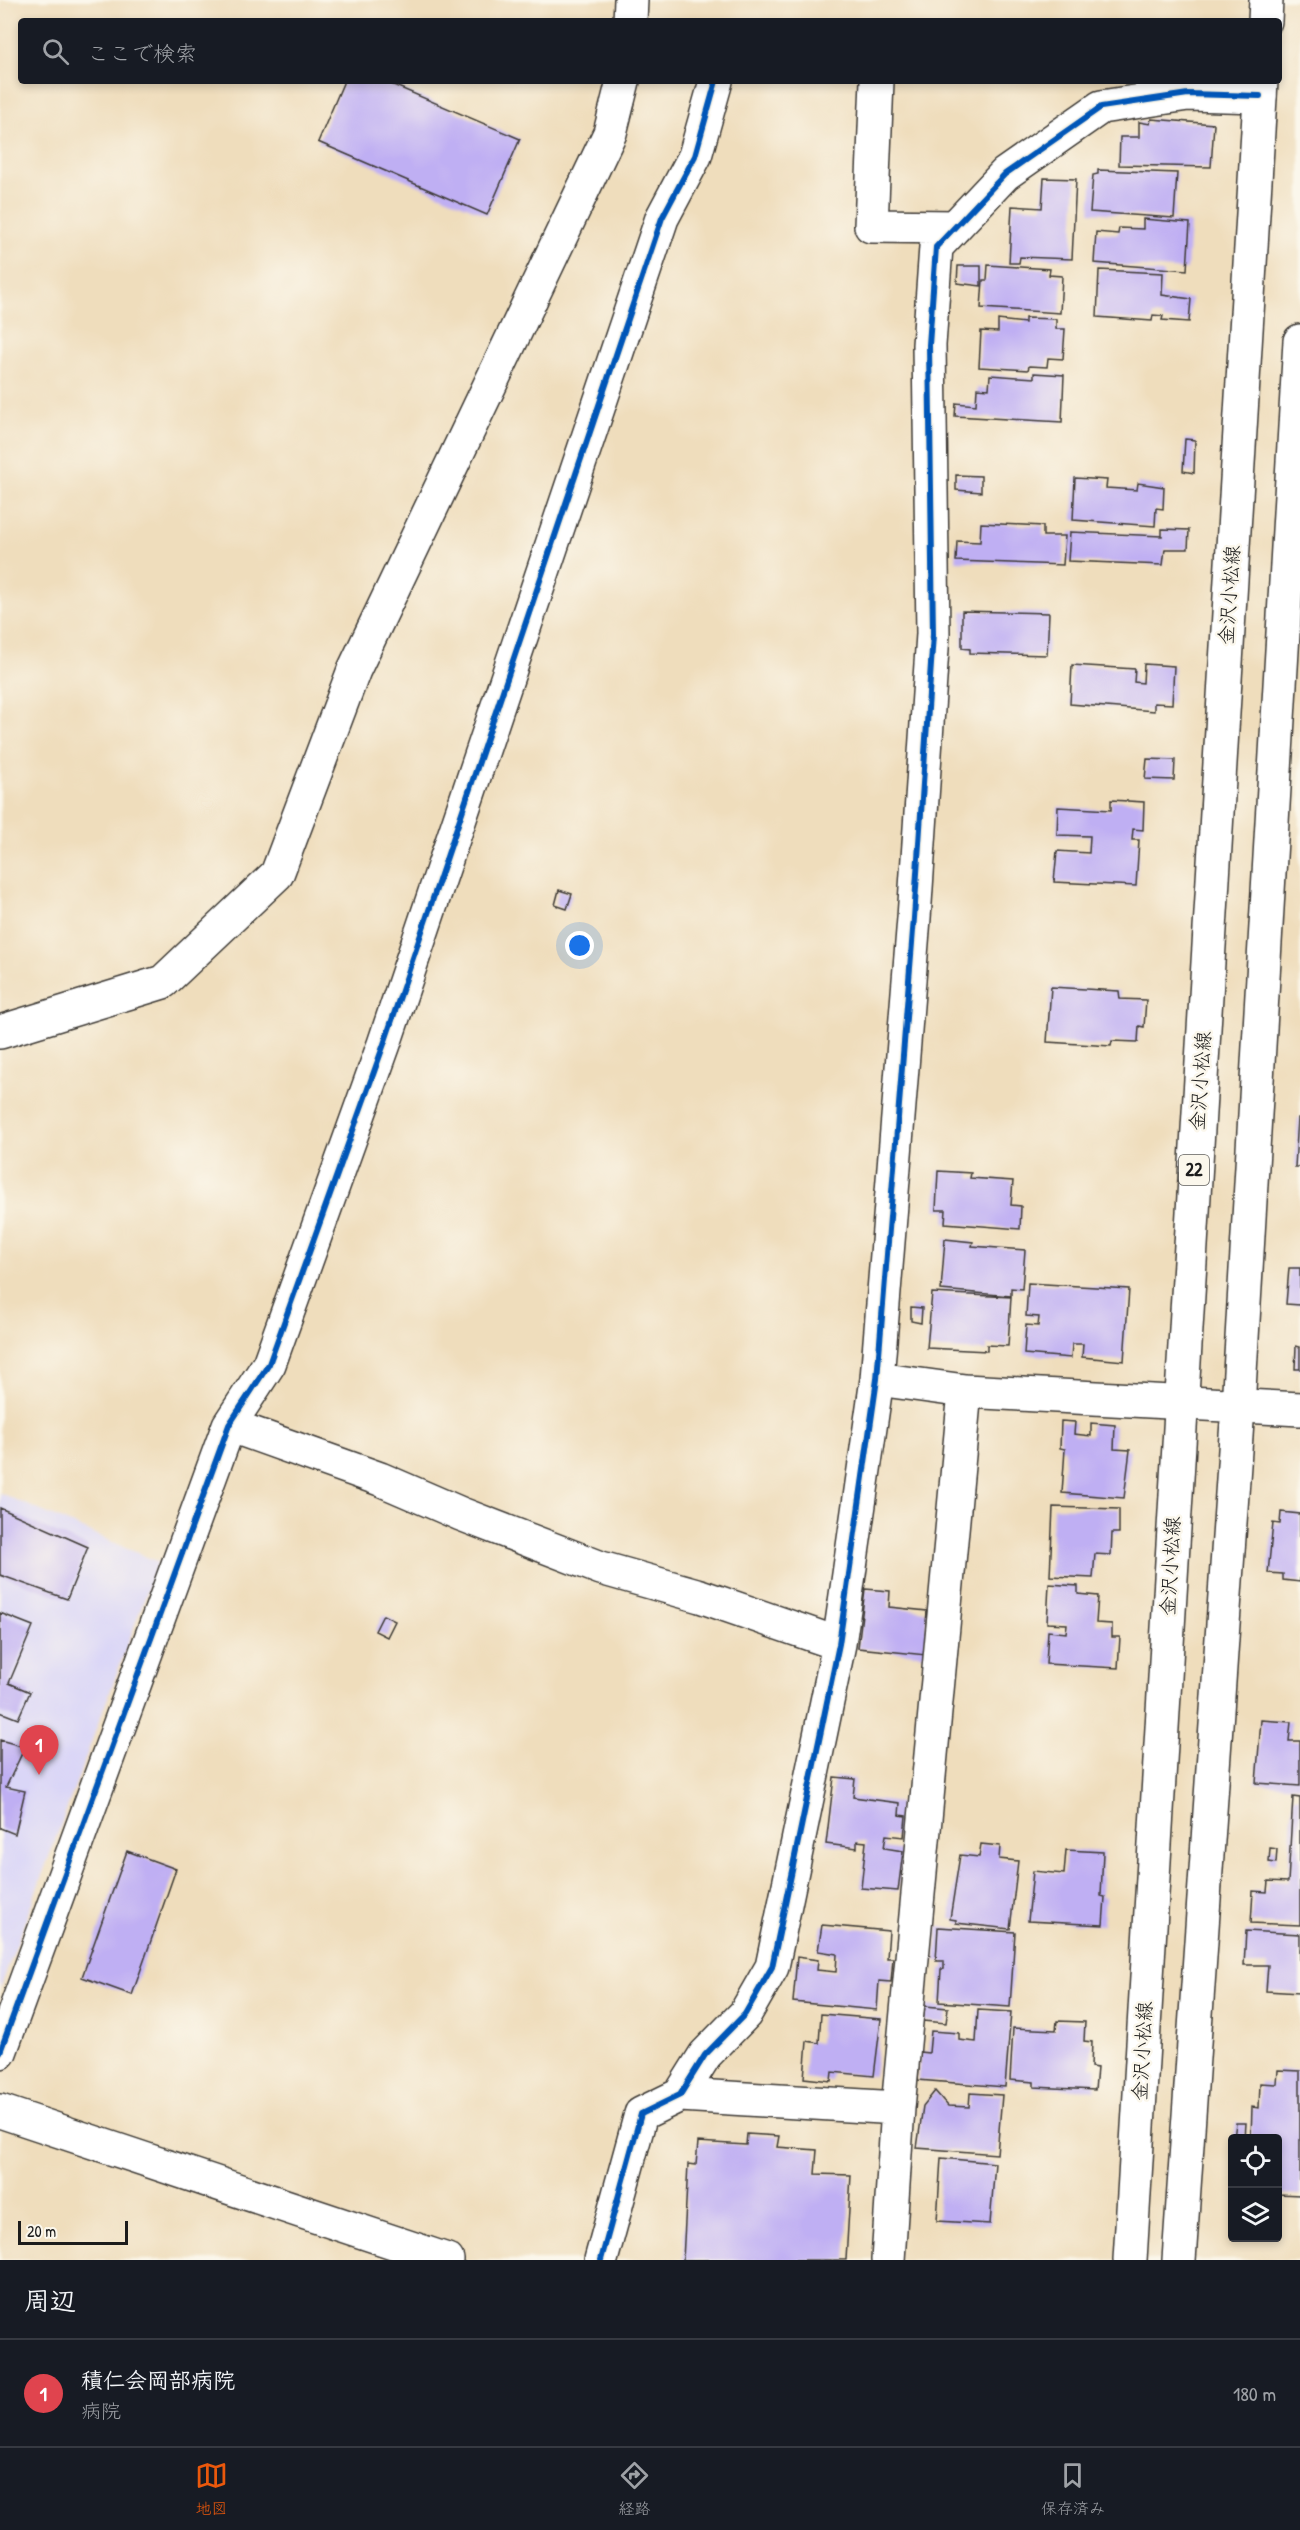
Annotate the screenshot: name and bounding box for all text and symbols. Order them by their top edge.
search box [18,18,1282,84]
icon: search [39,35,72,68]
text: ここで検索 [87,38,197,68]
street label: 金沢小松線 [1212,544,1245,646]
your location [565,931,594,960]
street label: 金沢小松線 [1183,1030,1216,1132]
road number: 22 [1179,1155,1209,1185]
street label: 金沢小松線 [1153,1515,1186,1617]
pin: 1 [20,1726,58,1775]
street label: 金沢小松線 [1125,2000,1158,2102]
map controls [1228,2134,1282,2242]
button: locate [1228,2134,1282,2188]
button: layers [1228,2188,1282,2242]
scale bar [18,2218,128,2246]
text: 20 m [27,2220,56,2242]
text: 周辺 [24,2283,76,2318]
text: 積仁会岡部病院 [81,2365,235,2395]
text: 1 [40,2380,47,2407]
text: 180 m [1233,2380,1276,2407]
text: 病院 [81,2397,121,2424]
tab: 地図 [195,2459,228,2519]
tab: 経路 [618,2459,651,2519]
tab: 保存済み [1041,2459,1105,2519]

